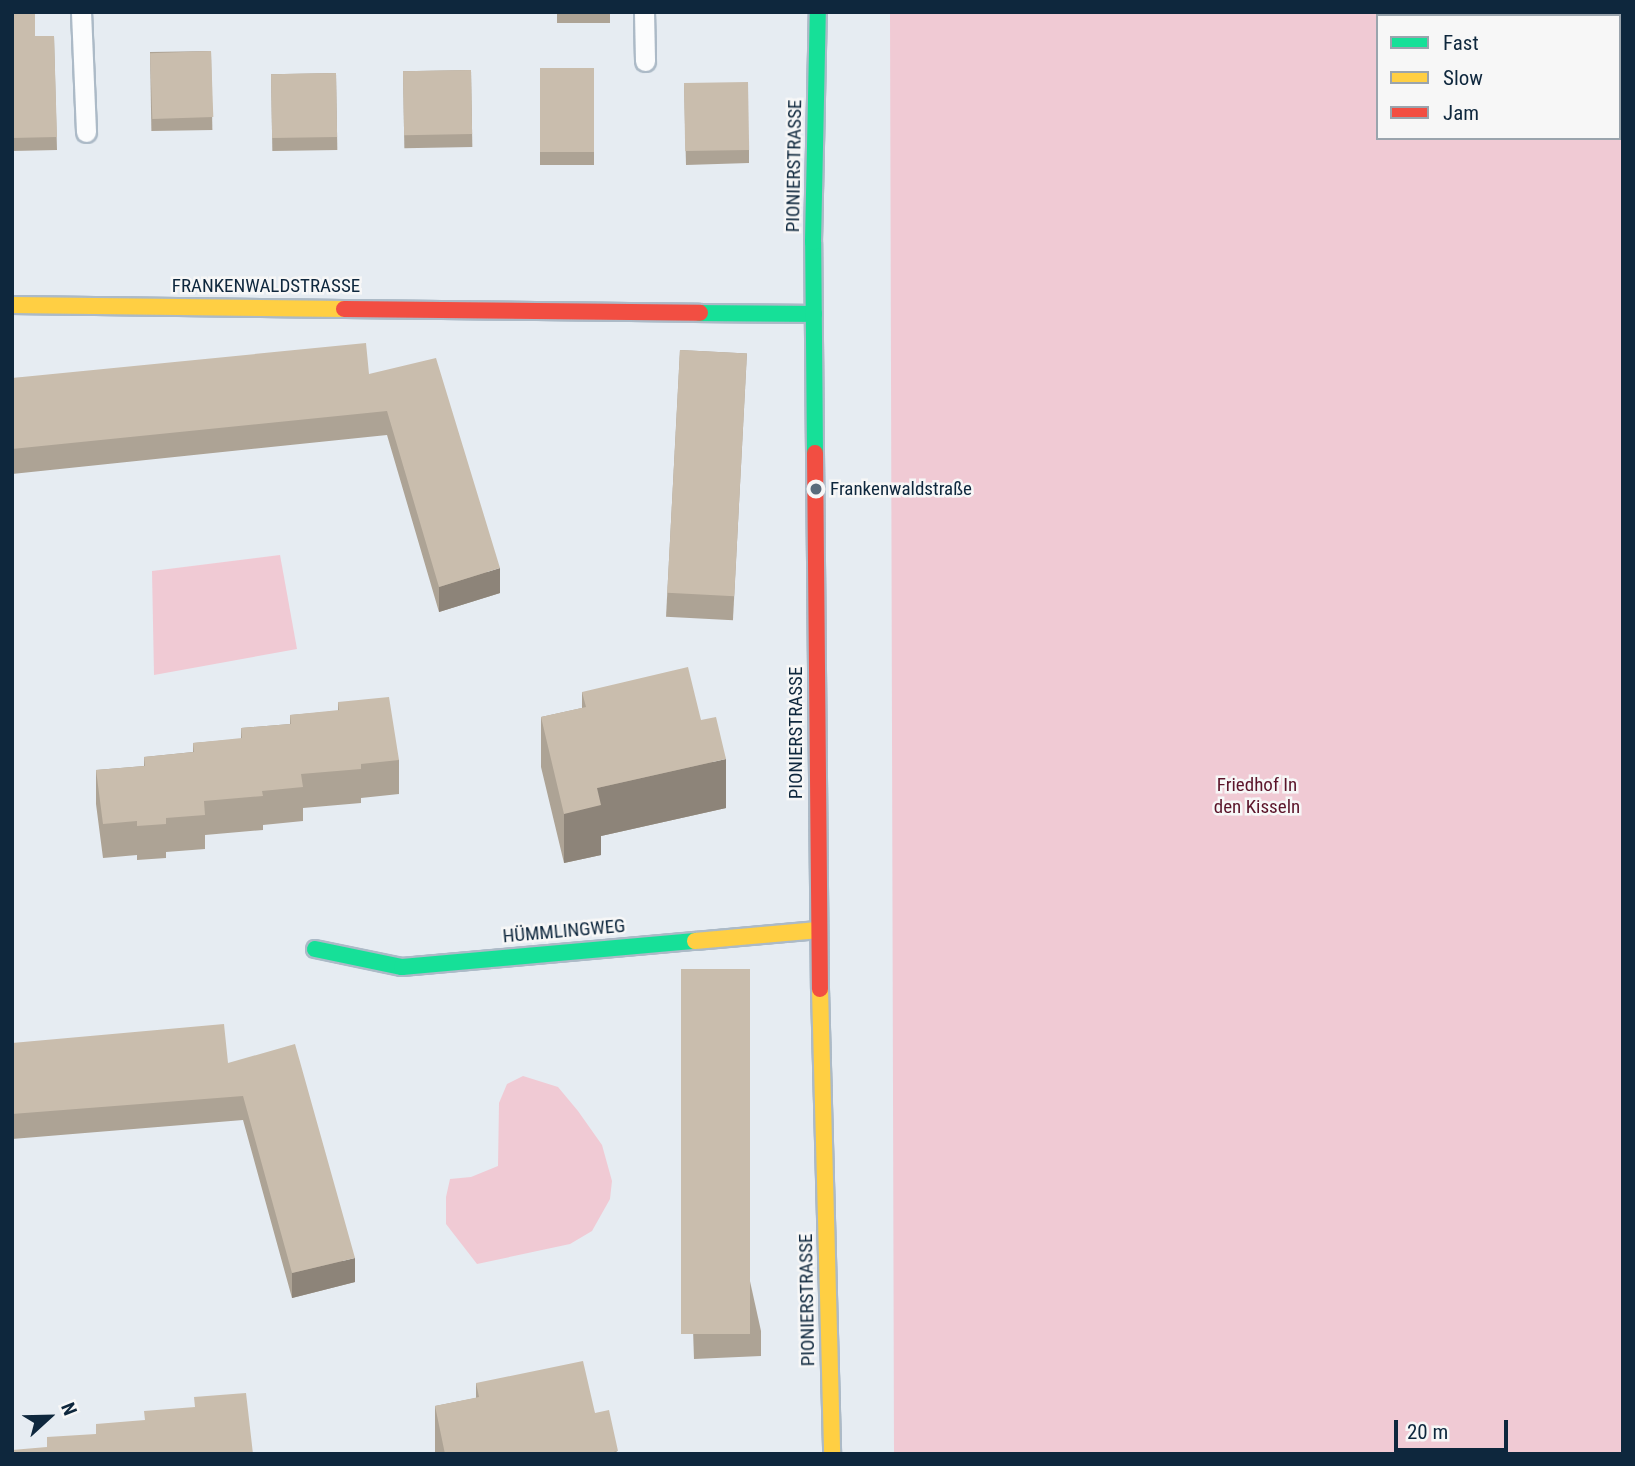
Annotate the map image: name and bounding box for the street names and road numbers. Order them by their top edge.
street label: PIONIERSTRASSE [781,99,807,233]
street label: FRANKENWALDSTRASSE [172,275,360,297]
street label: PIONIERSTRASSE [785,667,807,799]
street label: HÜMMLINGWEG [502,914,626,948]
street label: PIONIERSTRASSE [794,1233,820,1367]

